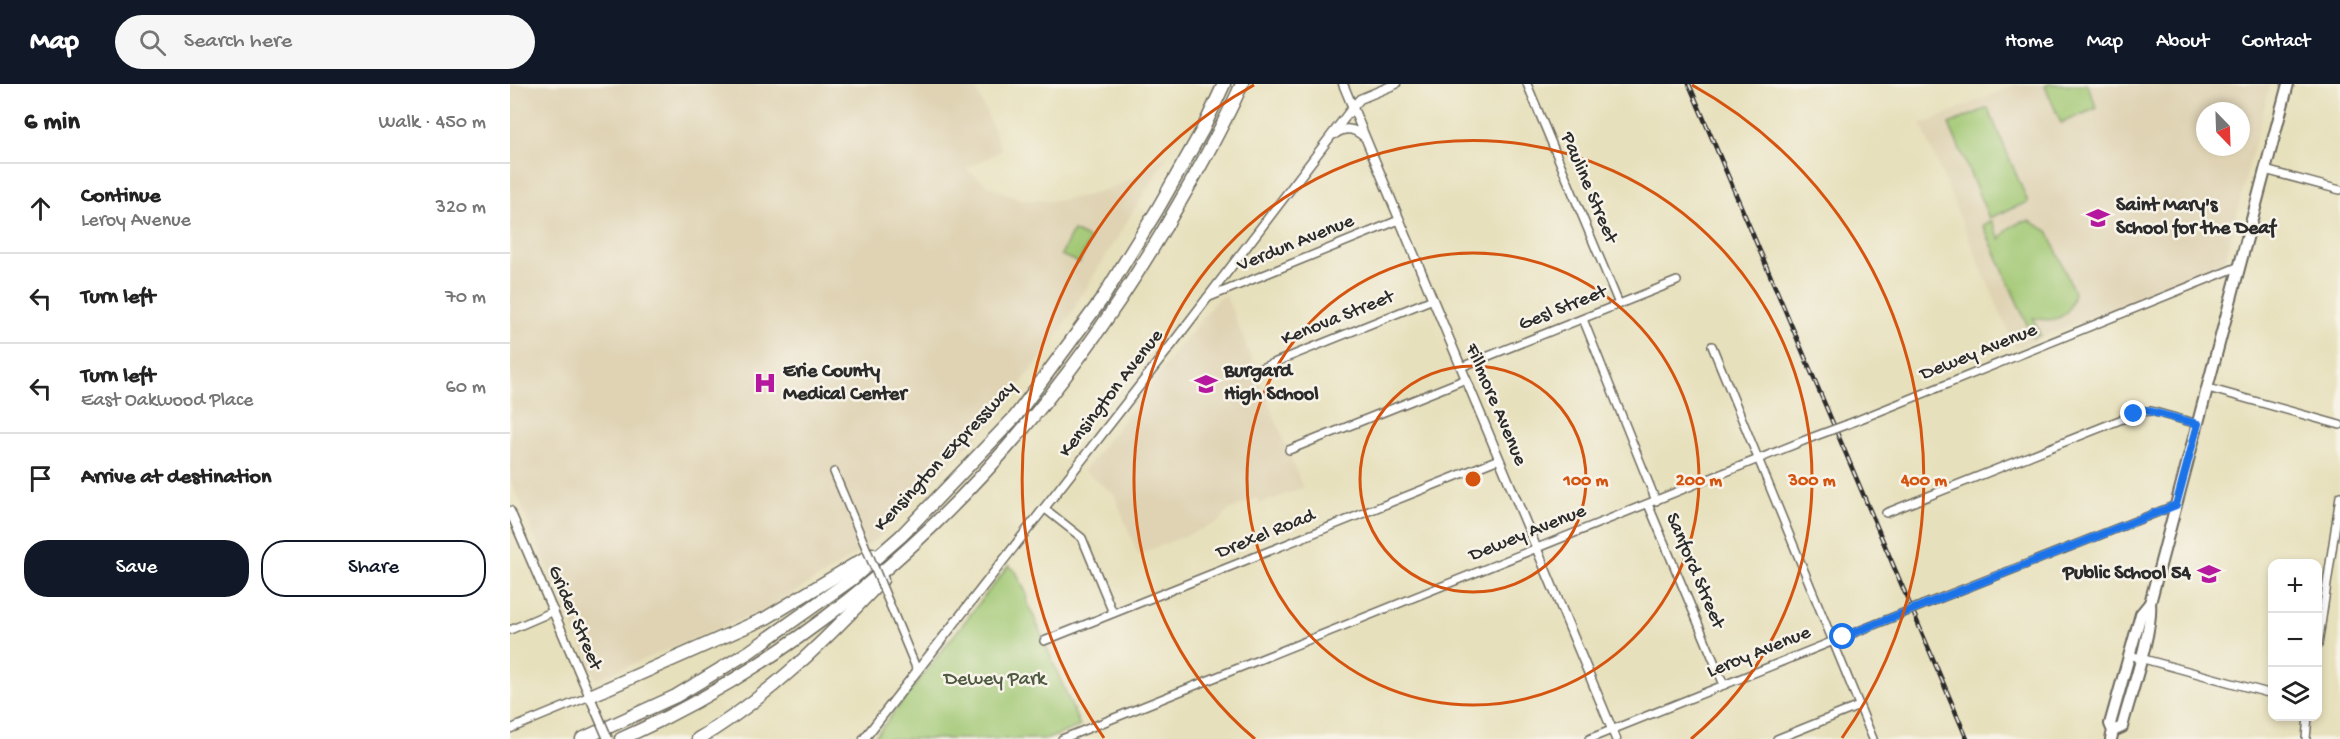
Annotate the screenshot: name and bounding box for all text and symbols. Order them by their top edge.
search box [115,15,535,69]
text: Map [30,26,79,59]
icon: search [136,26,169,59]
text: Search here [184,29,292,55]
text: Home [2005,30,2053,55]
text: Map [2086,30,2123,55]
text: About [2156,30,2209,55]
text: Contact [2242,30,2310,55]
north arrow [2196,102,2250,156]
text: 6 min [24,108,80,139]
text: Walk · 450 m [379,112,486,135]
street label: Pauline Street [1554,128,1622,249]
text: Continue [81,184,161,210]
icon: ahead [24,192,57,225]
place label: Saint Mary's School for the Deaf [2116,195,2277,241]
text: 320 m [436,197,486,220]
school or university icon: Saint Mary's School for the Deaf [2085,205,2111,231]
text: Leroy Avenue [81,210,191,233]
street label: Verdun Avenue [1233,210,1358,278]
street label: Gesl Street [1516,280,1612,337]
icon: left [24,282,57,315]
text: Turn left [81,285,155,311]
street label: Kenova Street [1278,285,1399,352]
text: 70 m [445,287,486,310]
street label: Dewey Avenue [1915,319,2041,388]
street label: Kensington Avenue [1055,325,1170,463]
street label: Fillmore Avenue [1459,340,1531,470]
place label: Erie County Medical Center [783,361,908,407]
place label: Burgard High School [1223,361,1319,407]
text: Turn left [81,364,155,390]
hospital icon: Erie County Medical Center [752,370,778,396]
school or university icon: Burgard High School [1193,371,1219,397]
icon: left [24,372,57,405]
text: 60 m [446,377,486,400]
street label: Kensington Expressway [870,377,1022,537]
text: East Oakwood Place [81,390,253,413]
route end [2120,400,2146,426]
icon: arrive [24,462,57,495]
text: Arrive at destination [81,465,271,491]
centre of rings [1463,469,1483,489]
text: 100 m [1563,471,1609,492]
text: 200 m [1676,471,1722,492]
text: 300 m [1788,471,1836,492]
text: 400 m [1900,471,1947,492]
street label: Dewey Avenue [1464,500,1590,569]
street label: Drexel Road [1212,504,1321,566]
street label: Sanford Street [1659,510,1729,634]
button: Save [24,540,249,597]
button: Share [261,540,486,597]
map controls [2268,559,2322,721]
button: + [2268,559,2322,613]
school or university icon: Public School 54 [2196,561,2222,587]
street label: Grider Street [542,562,607,675]
place label: Public School 54 [2062,563,2192,586]
button: − [2268,613,2322,667]
street label: Leroy Avenue [1704,622,1815,684]
route start [1829,623,1855,649]
button: layers [2268,667,2322,721]
park label: Dewey Park [942,669,1048,692]

